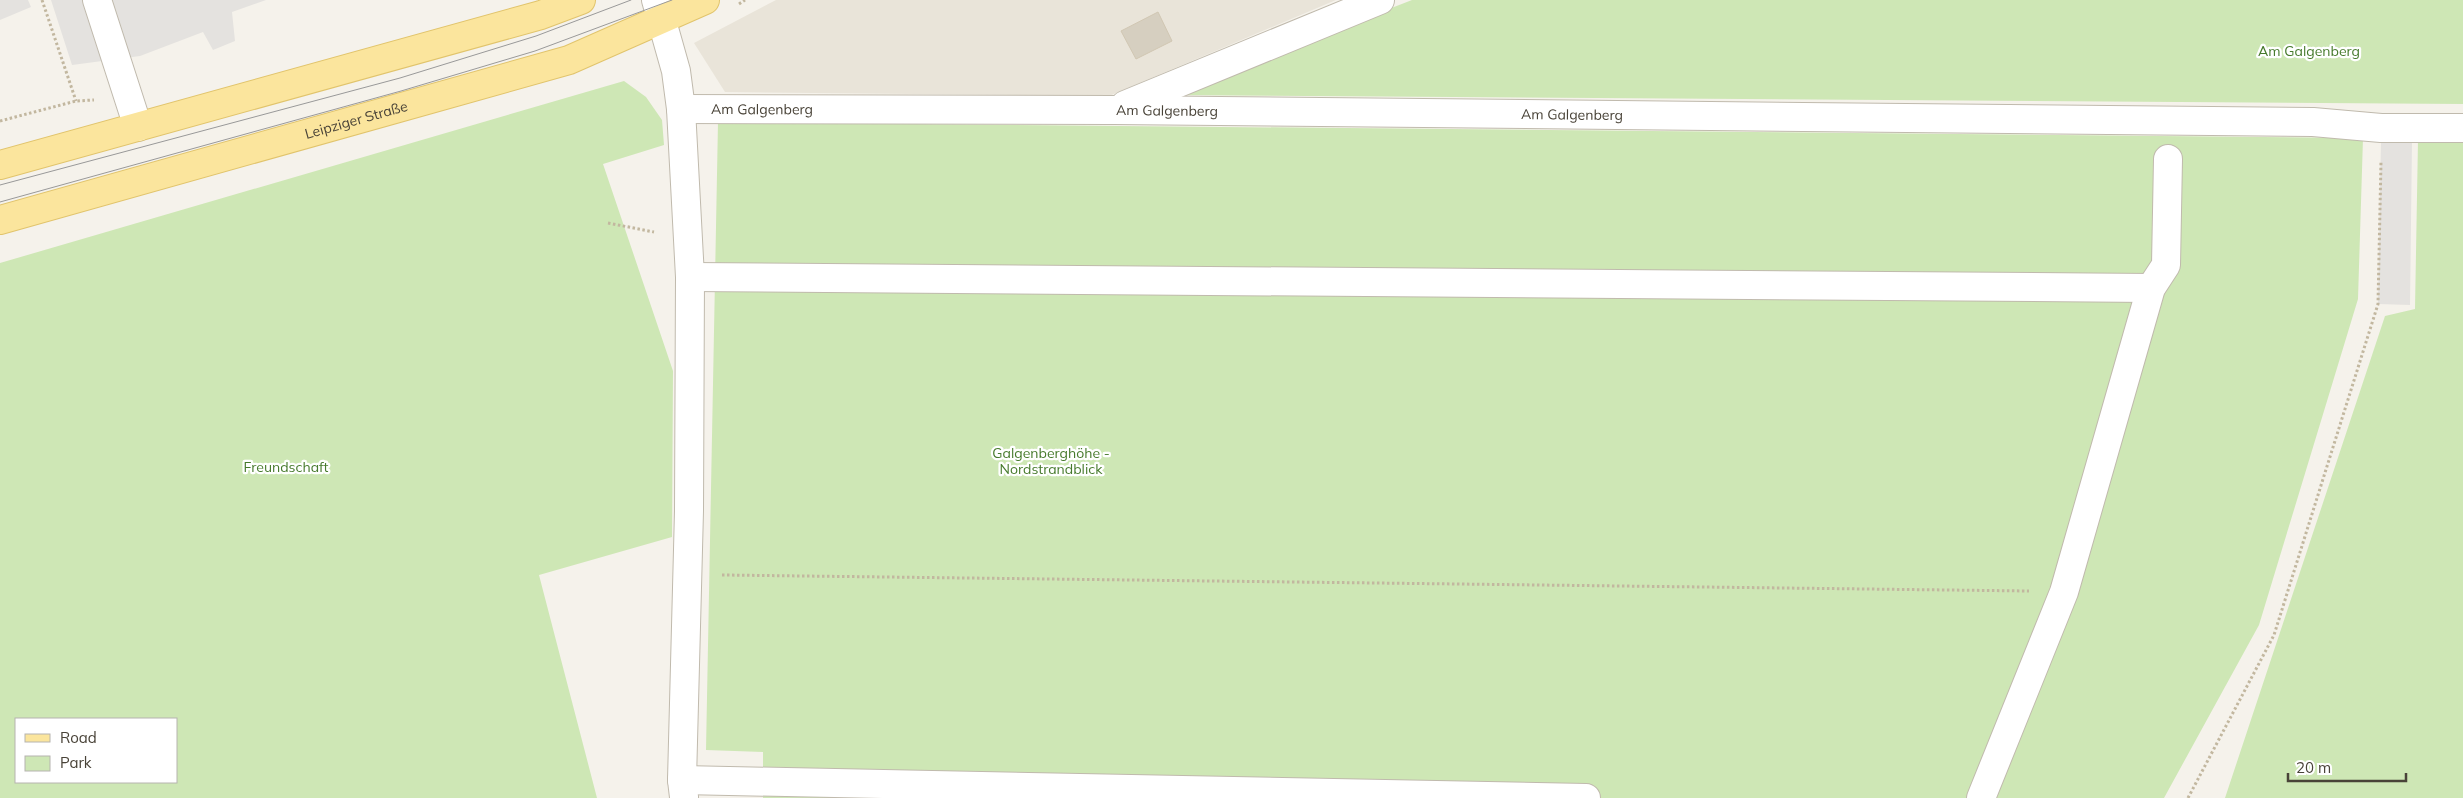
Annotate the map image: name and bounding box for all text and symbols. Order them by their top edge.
park label: Am Galgenberg [2258,42,2360,60]
street label: Leipziger Straße [303,97,410,143]
street label: Am Galgenberg [711,100,813,118]
street label: Am Galgenberg [1116,101,1218,120]
street label: Am Galgenberg [1521,105,1623,124]
park label: Galgenberghöhe - Nordstrandblick [992,444,1110,478]
park label: Freundschaft [244,458,328,476]
legend [15,718,178,783]
text: Road [60,728,97,747]
scale bar [2288,750,2406,782]
text: Park [60,753,92,772]
text: 20 m [2296,758,2331,777]

